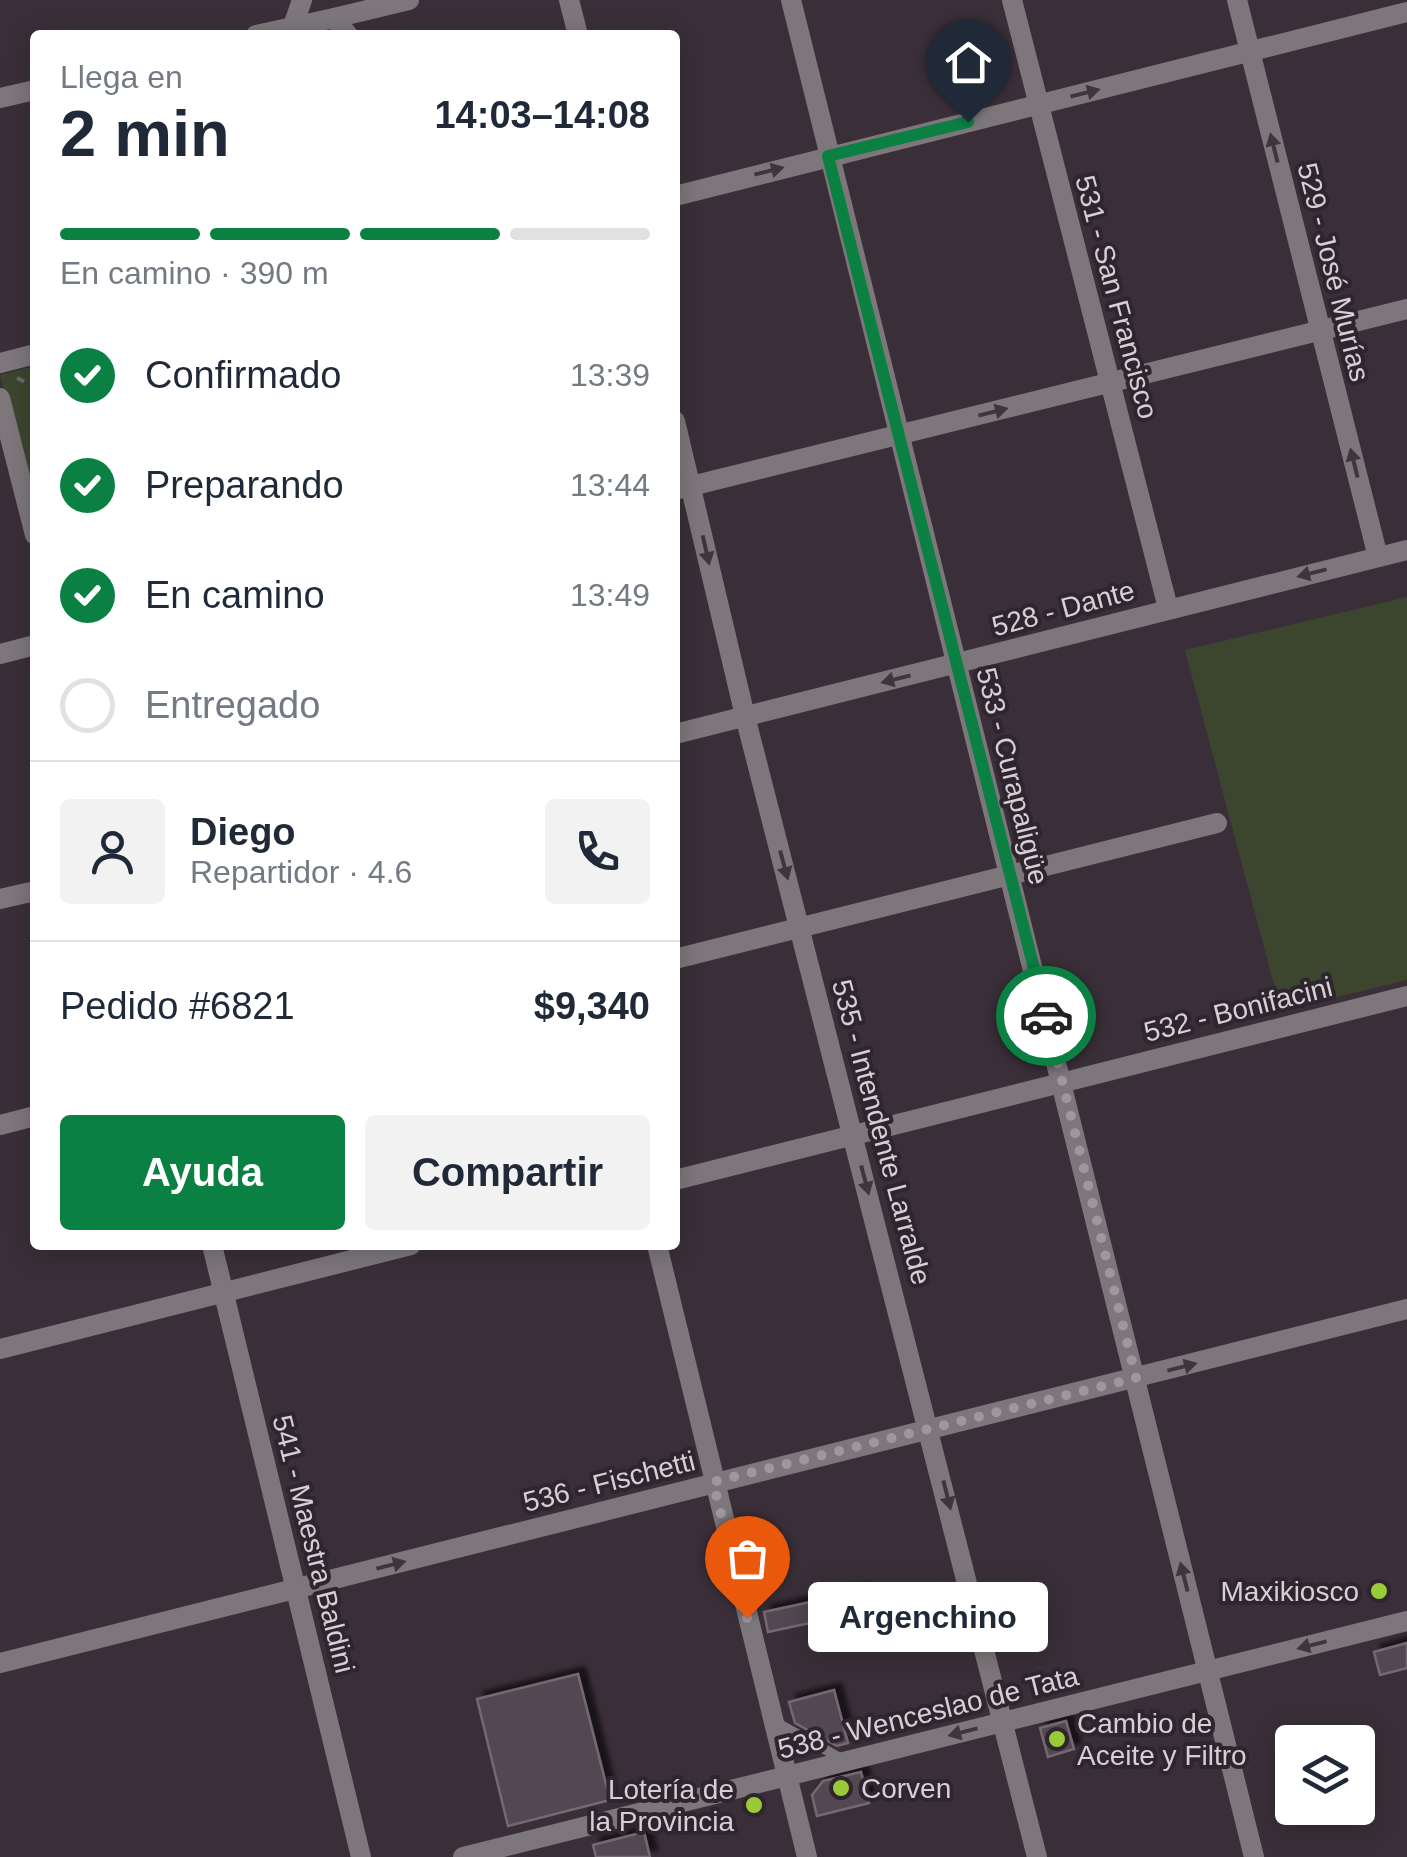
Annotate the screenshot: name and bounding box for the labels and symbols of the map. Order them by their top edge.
pin [926,20,1011,123]
one-way arrow [1070,85,1101,101]
one-way arrow [1266,132,1281,163]
street label: 529 - José Murías [1291,160,1376,385]
one-way arrow [754,163,785,179]
street label: 531 - San Francisco [1069,172,1164,422]
one-way arrow [978,404,1009,419]
one-way arrow [1346,447,1362,478]
one-way arrow [699,535,714,566]
one-way arrow [1296,566,1327,581]
street label: 528 - Dante [988,575,1138,642]
street label: 533 - Curapaligüe [971,664,1054,888]
one-way arrow [880,672,911,687]
one-way arrow [777,850,793,881]
courier [996,966,1096,1066]
street label: 532 - Bonifacini [1141,971,1336,1048]
street label: 535 - Intendente Larralde [826,976,937,1288]
one-way arrow [858,1165,874,1196]
one-way arrow [1167,1358,1198,1374]
street label: 541 - Maestra Baldini [266,1412,361,1676]
street label: 536 - Fischetti [520,1445,698,1518]
one-way arrow [939,1480,955,1511]
pin [705,1516,790,1619]
one-way arrow [376,1557,407,1573]
one-way arrow [1176,1561,1191,1592]
place label: Maxikiosco [1221,1576,1359,1607]
marker: Maxikiosco [1368,1580,1390,1602]
callout: Argenchino [807,1583,1047,1653]
one-way arrow [1296,1638,1327,1653]
street label: 538 - Wenceslao de Tata [775,1660,1082,1765]
place label: Cambio de Aceite y Filtro [1077,1708,1247,1771]
one-way arrow [947,1725,978,1740]
marker: Cambio de Aceite y Filtro [1046,1728,1068,1750]
place label: Corven [861,1773,951,1804]
place label: Lotería de la Provincia [589,1774,734,1837]
marker: Corven [830,1777,852,1799]
marker: Lotería de la Provincia [743,1794,765,1816]

